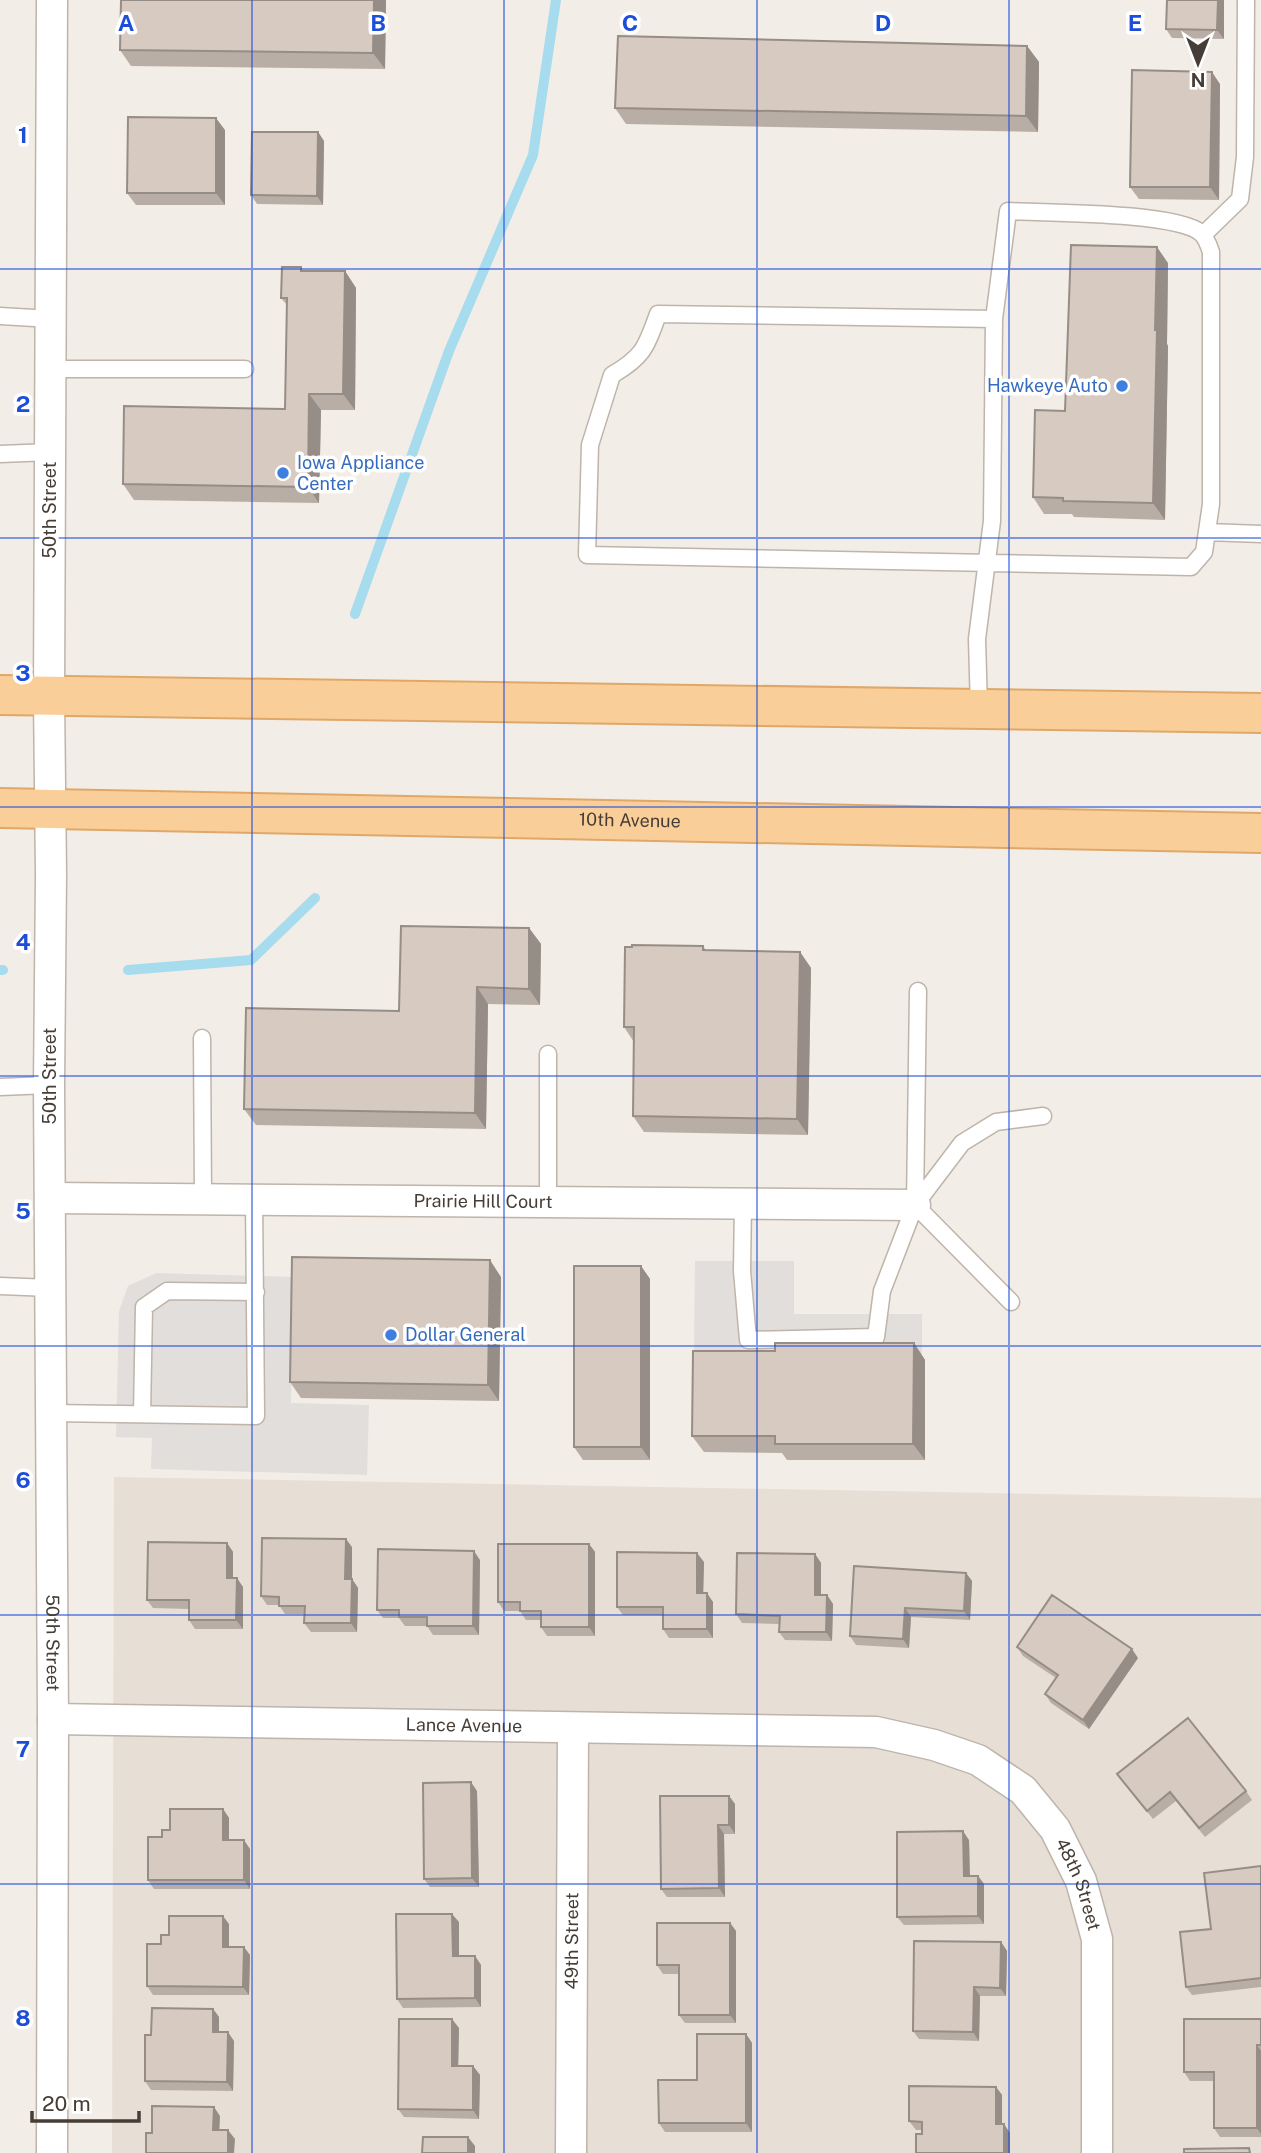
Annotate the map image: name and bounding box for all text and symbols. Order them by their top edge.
text: A [118,9,135,36]
text: B [370,9,386,36]
text: C [622,9,638,36]
text: D [875,9,891,36]
text: E [1128,9,1142,36]
north arrow [1163,28,1233,98]
text: N [1191,69,1205,91]
text: 1 [18,121,28,148]
place label: Hawkeye Auto [987,375,1108,396]
marker: Hawkeye Auto [1114,378,1130,394]
text: 2 [16,390,30,417]
place label: Iowa Appliance Center [297,452,424,494]
street label: 50th Street [39,462,60,558]
marker: Iowa Appliance Center [275,465,291,481]
text: 3 [15,659,31,686]
street label: 10th Avenue [579,808,681,831]
text: 4 [15,928,31,955]
street label: 50th Street [39,1028,60,1124]
street label: Prairie Hill Court [413,1190,553,1212]
text: 5 [15,1197,31,1224]
place label: Dollar General [405,1324,526,1345]
marker: Dollar General [383,1327,399,1343]
text: 6 [15,1466,31,1493]
street label: 50th Street [42,1594,64,1692]
street label: Lance Avenue [406,1714,522,1736]
text: 7 [16,1735,30,1762]
street label: 48th Street [1051,1835,1105,1933]
street label: 49th Street [561,1892,582,1990]
text: 8 [15,2004,31,2031]
scale bar [32,2080,138,2124]
text: 20 m [42,2091,91,2116]

